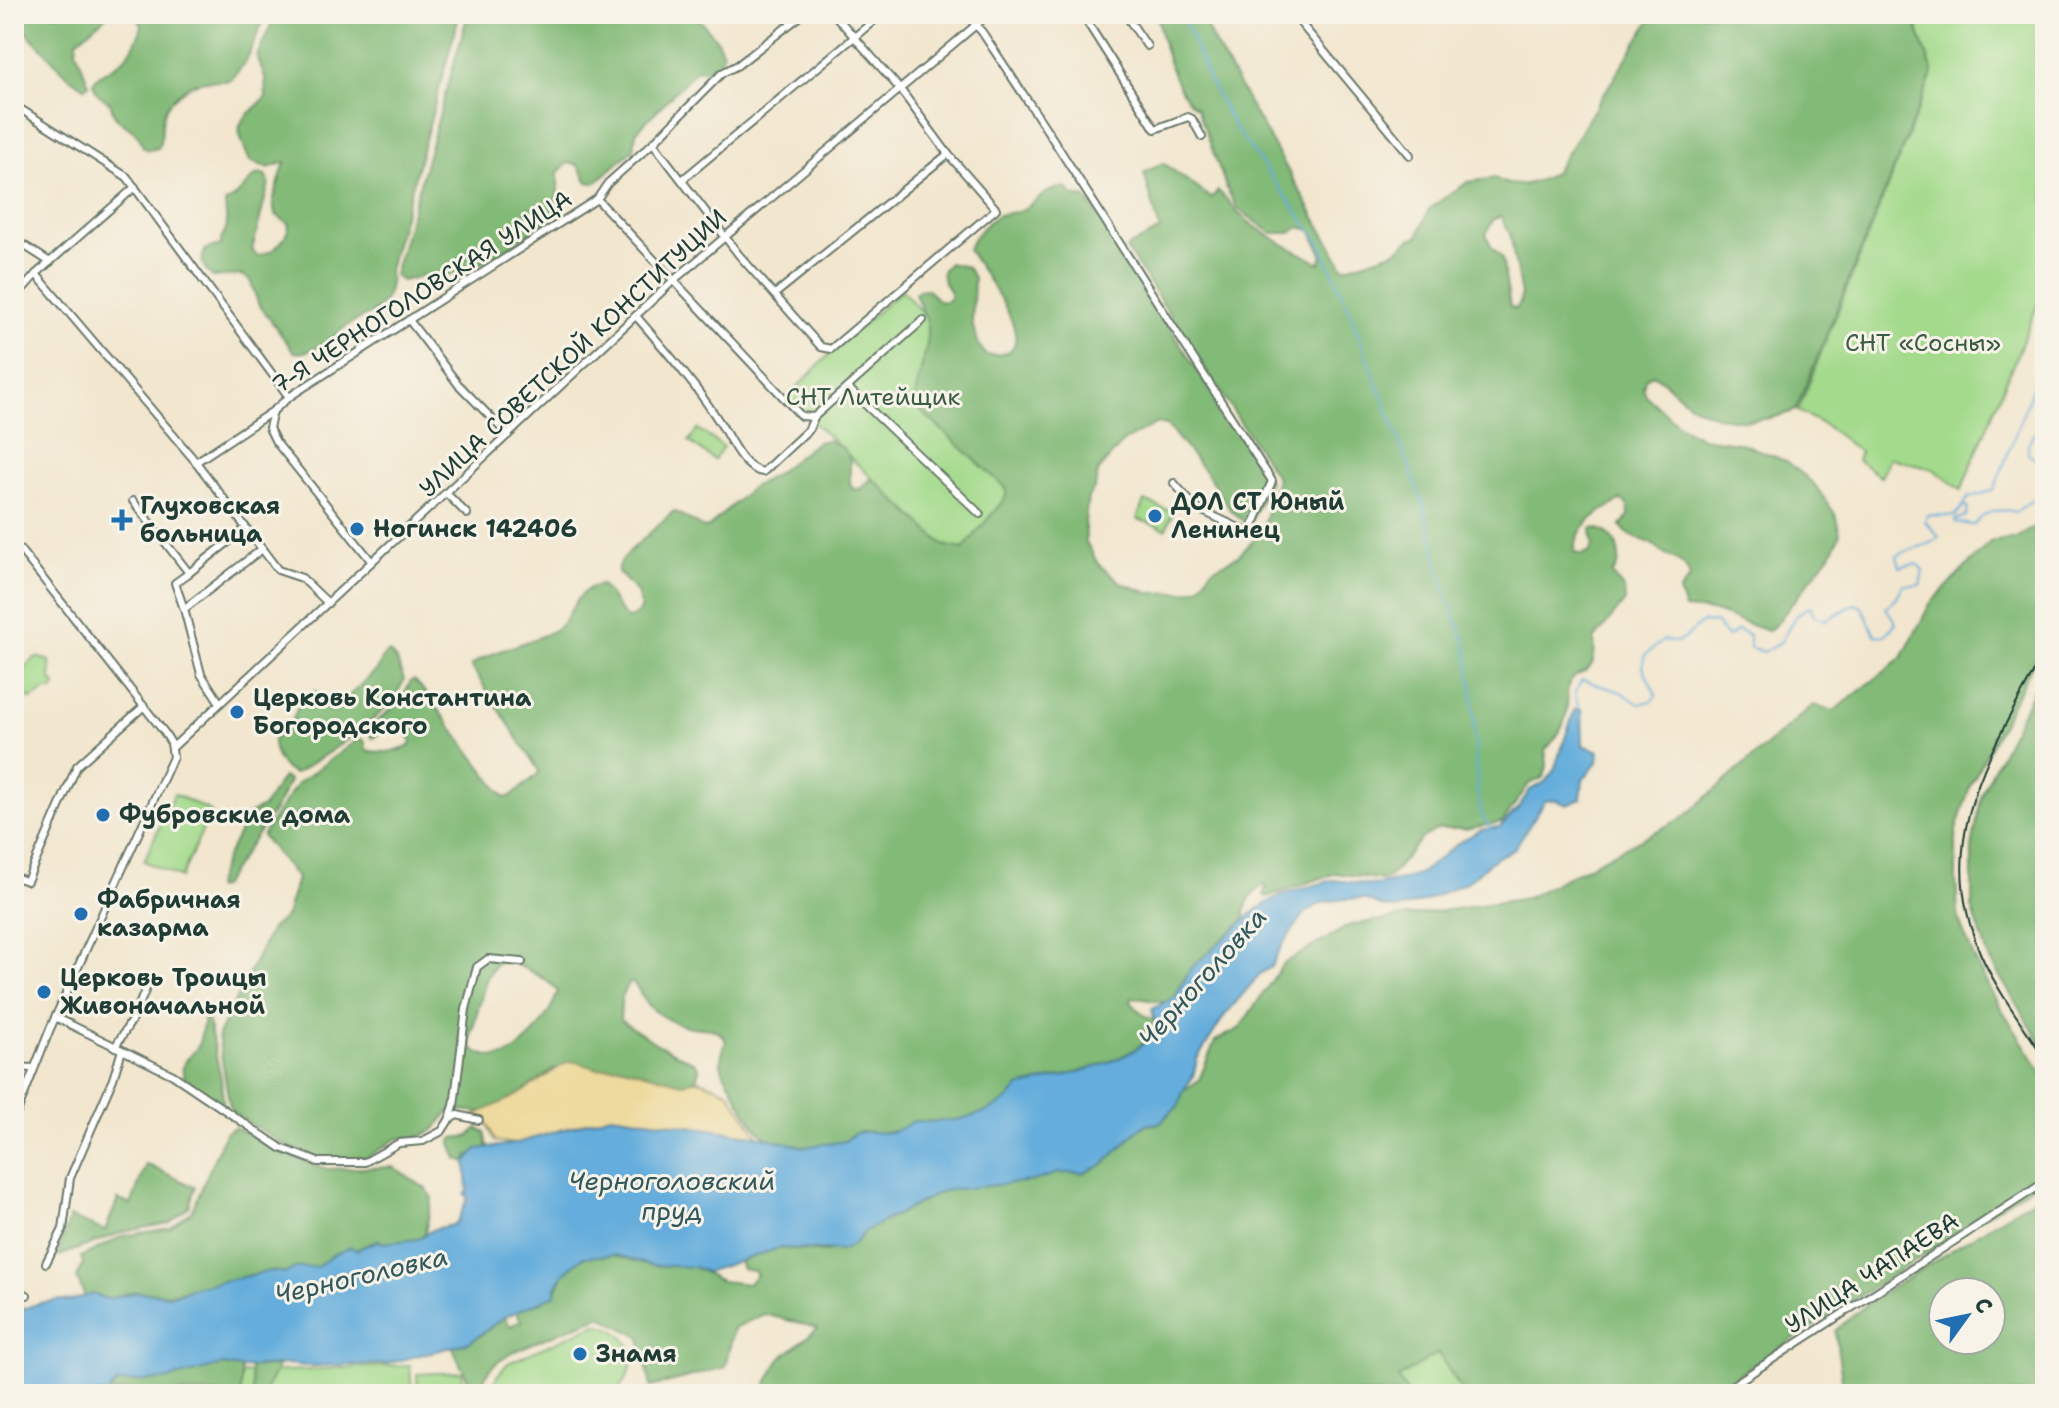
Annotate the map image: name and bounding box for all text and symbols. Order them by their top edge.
street label: 7-Я ЧЕРНОГОЛОВСКАЯ УЛИЦА [266,183,578,401]
street label: УЛИЦА СОВЕТСКОЙ КОНСТИТУЦИИ [412,202,734,504]
park label: СНТ «Сосны» [1845,327,2001,359]
park label: СНТ Литейщик [786,381,960,413]
place label: ДОЛ СТ Юный Ленинец [1171,486,1345,546]
place label: Глуховская больница [140,490,280,550]
marker: ДОЛ СТ Юный Ленинец [1146,507,1164,525]
marker: Глуховская больница [111,509,133,531]
place label: Ногинск 142406 [373,513,577,545]
marker: Ногинск 142406 [348,520,366,538]
place label: Церковь Константина Богородского [253,682,532,742]
marker: Церковь Константина Богородского [228,703,246,721]
place label: Фубровские дома [119,799,351,831]
marker: Фубровские дома [94,806,112,824]
place label: Фабричная казарма [97,884,241,944]
water label: Черноголовка [1130,900,1274,1054]
marker: Фабричная казарма [72,905,90,923]
place label: Церковь Троицы Живоначальной [60,962,266,1022]
marker: Церковь Троицы Живоначальной [35,983,53,1001]
water label: Черноголовский пруд [569,1163,775,1228]
street label: УЛИЦА ЧАПАЕВА [1779,1205,1965,1341]
water label: Черноголовка [271,1238,451,1312]
north arrow [1927,1276,2007,1356]
text: С [1968,1292,1999,1319]
place label: Знамя [596,1338,677,1370]
marker: Знамя [571,1345,589,1363]

